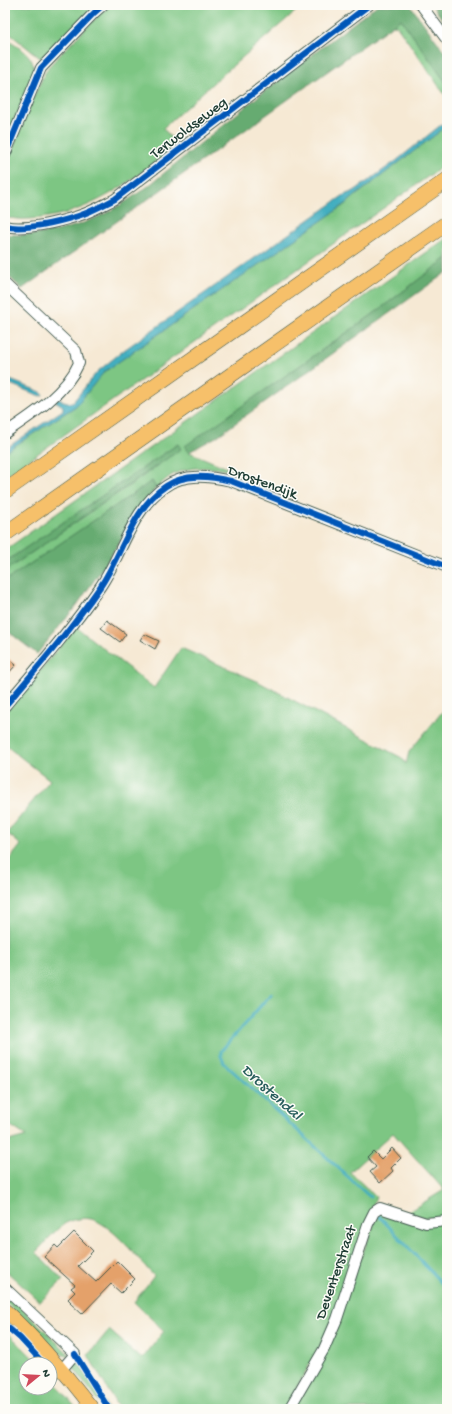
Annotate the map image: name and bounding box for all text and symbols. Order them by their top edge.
street label: Terwoldseweg [146,94,231,164]
street label: Drostendijk [224,462,301,504]
water label: Drostendal [237,1062,306,1127]
street label: Deventerstraat [312,1222,362,1323]
north arrow [18,1356,58,1396]
text: N [39,1368,52,1379]

